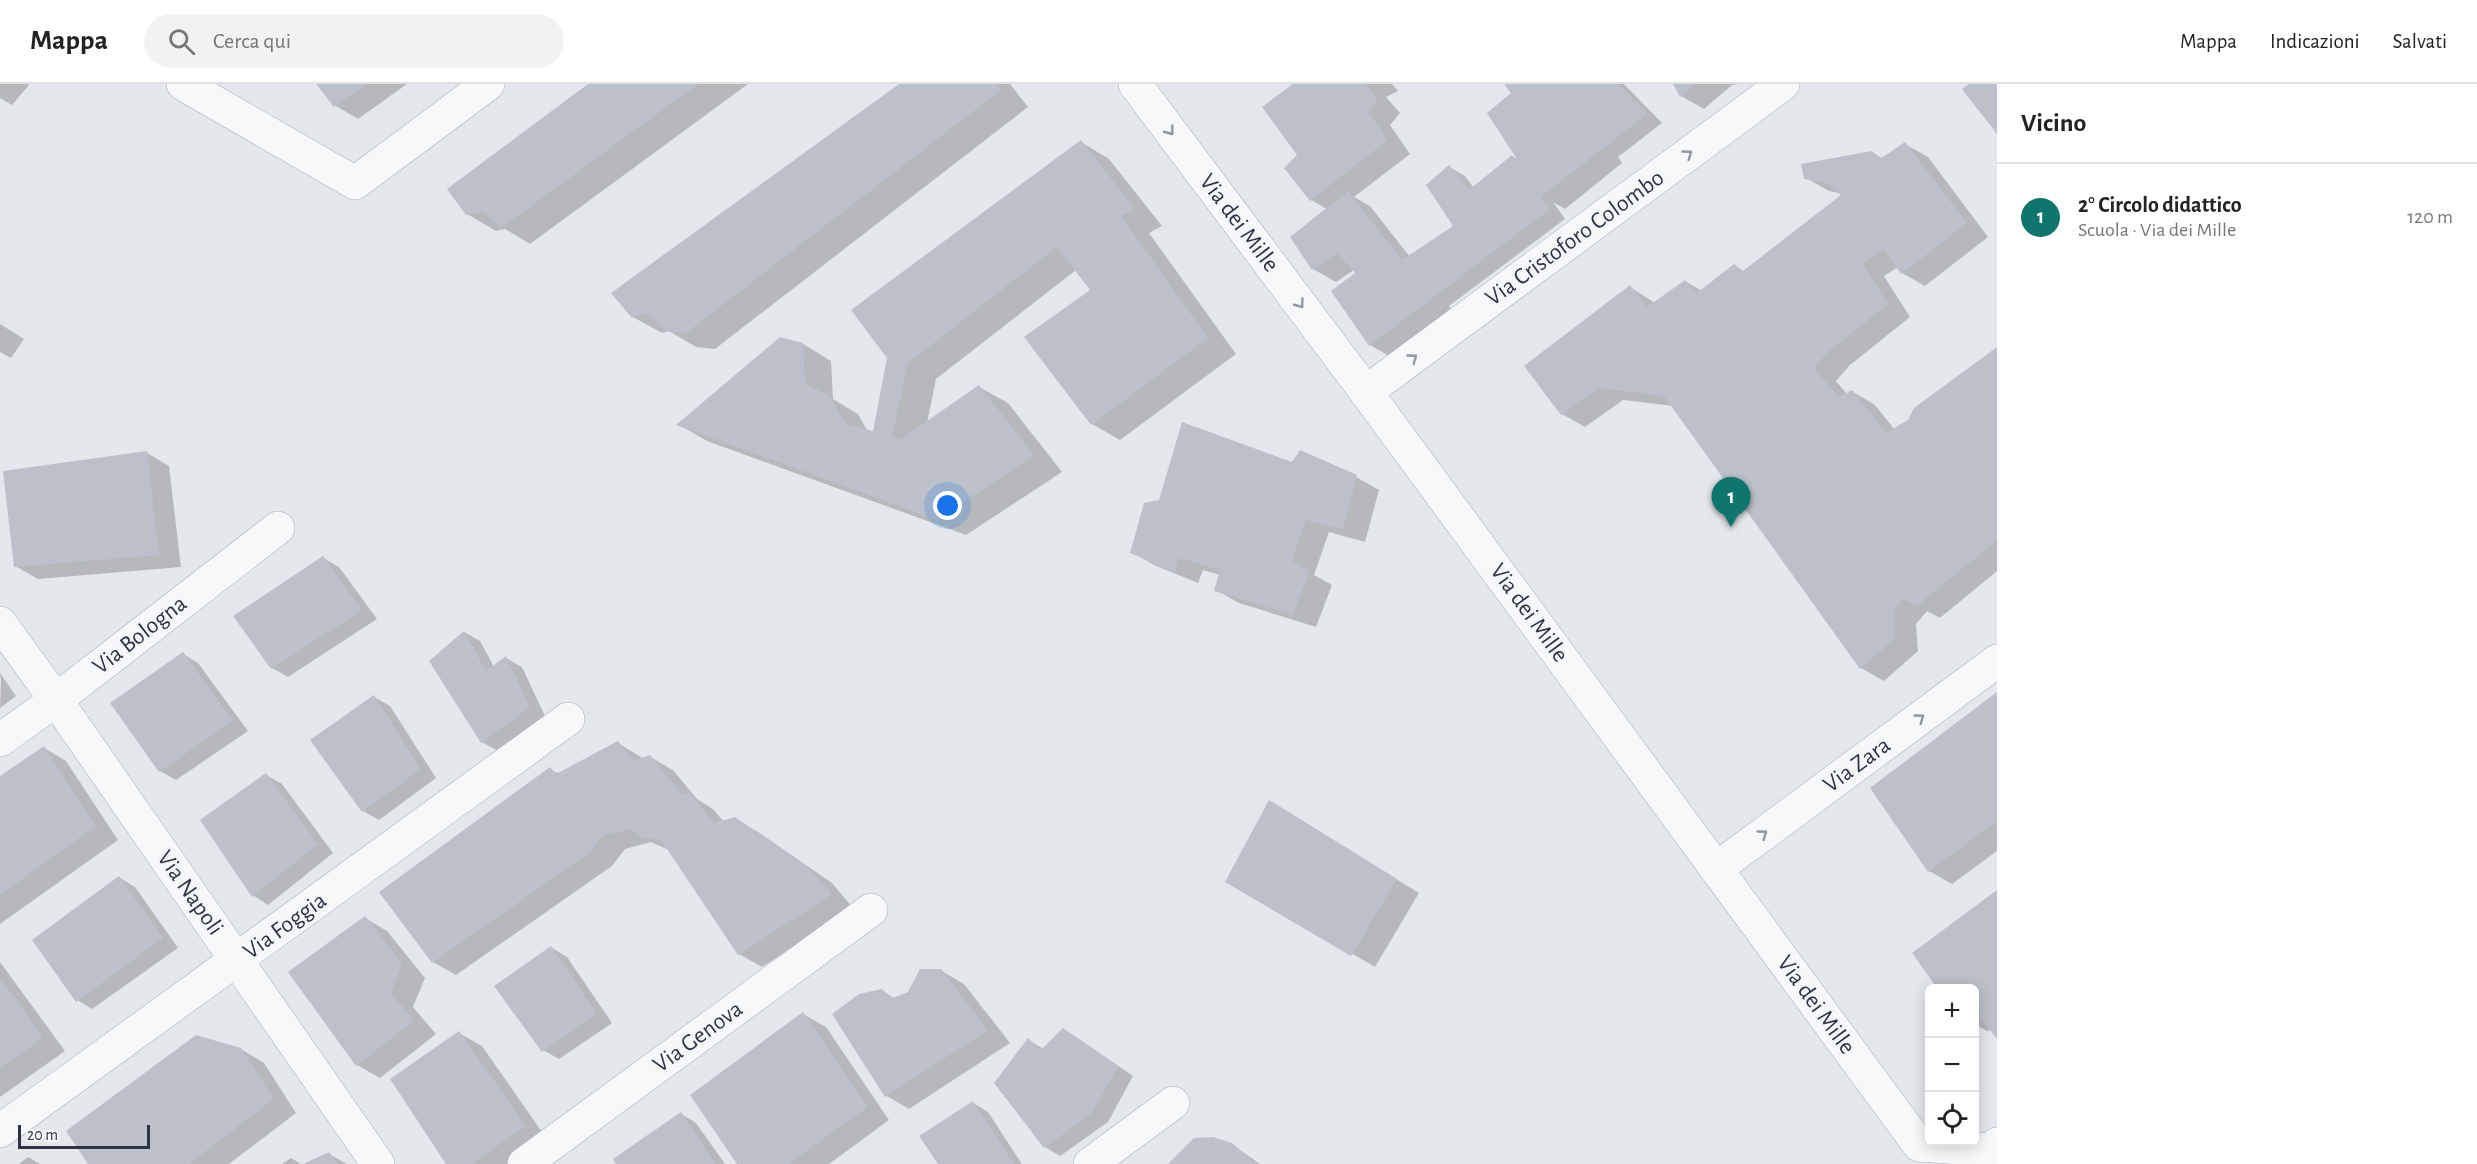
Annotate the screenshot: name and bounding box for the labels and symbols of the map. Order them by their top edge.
one-way arrow [1163,124,1174,135]
one-way arrow [1682,150,1693,161]
street label: Via Cristoforo Colombo [1481,165,1669,311]
street label: Via dei Mille [1195,170,1283,276]
one-way arrow [1292,297,1303,308]
one-way arrow [1407,354,1418,365]
pin: 1 [1712,478,1750,527]
your location [933,491,962,520]
street label: Via dei Mille [1485,559,1573,667]
street label: Via Bologna [89,591,191,679]
one-way arrow [1914,715,1925,726]
street label: Via Zara [1819,733,1895,797]
one-way arrow [1757,831,1768,842]
street label: Via Napoli [152,846,228,940]
street label: Via Foggia [239,888,331,964]
street label: Via dei Mille [1772,951,1860,1059]
street label: Via Genova [649,997,747,1077]
scale bar [18,1122,150,1150]

